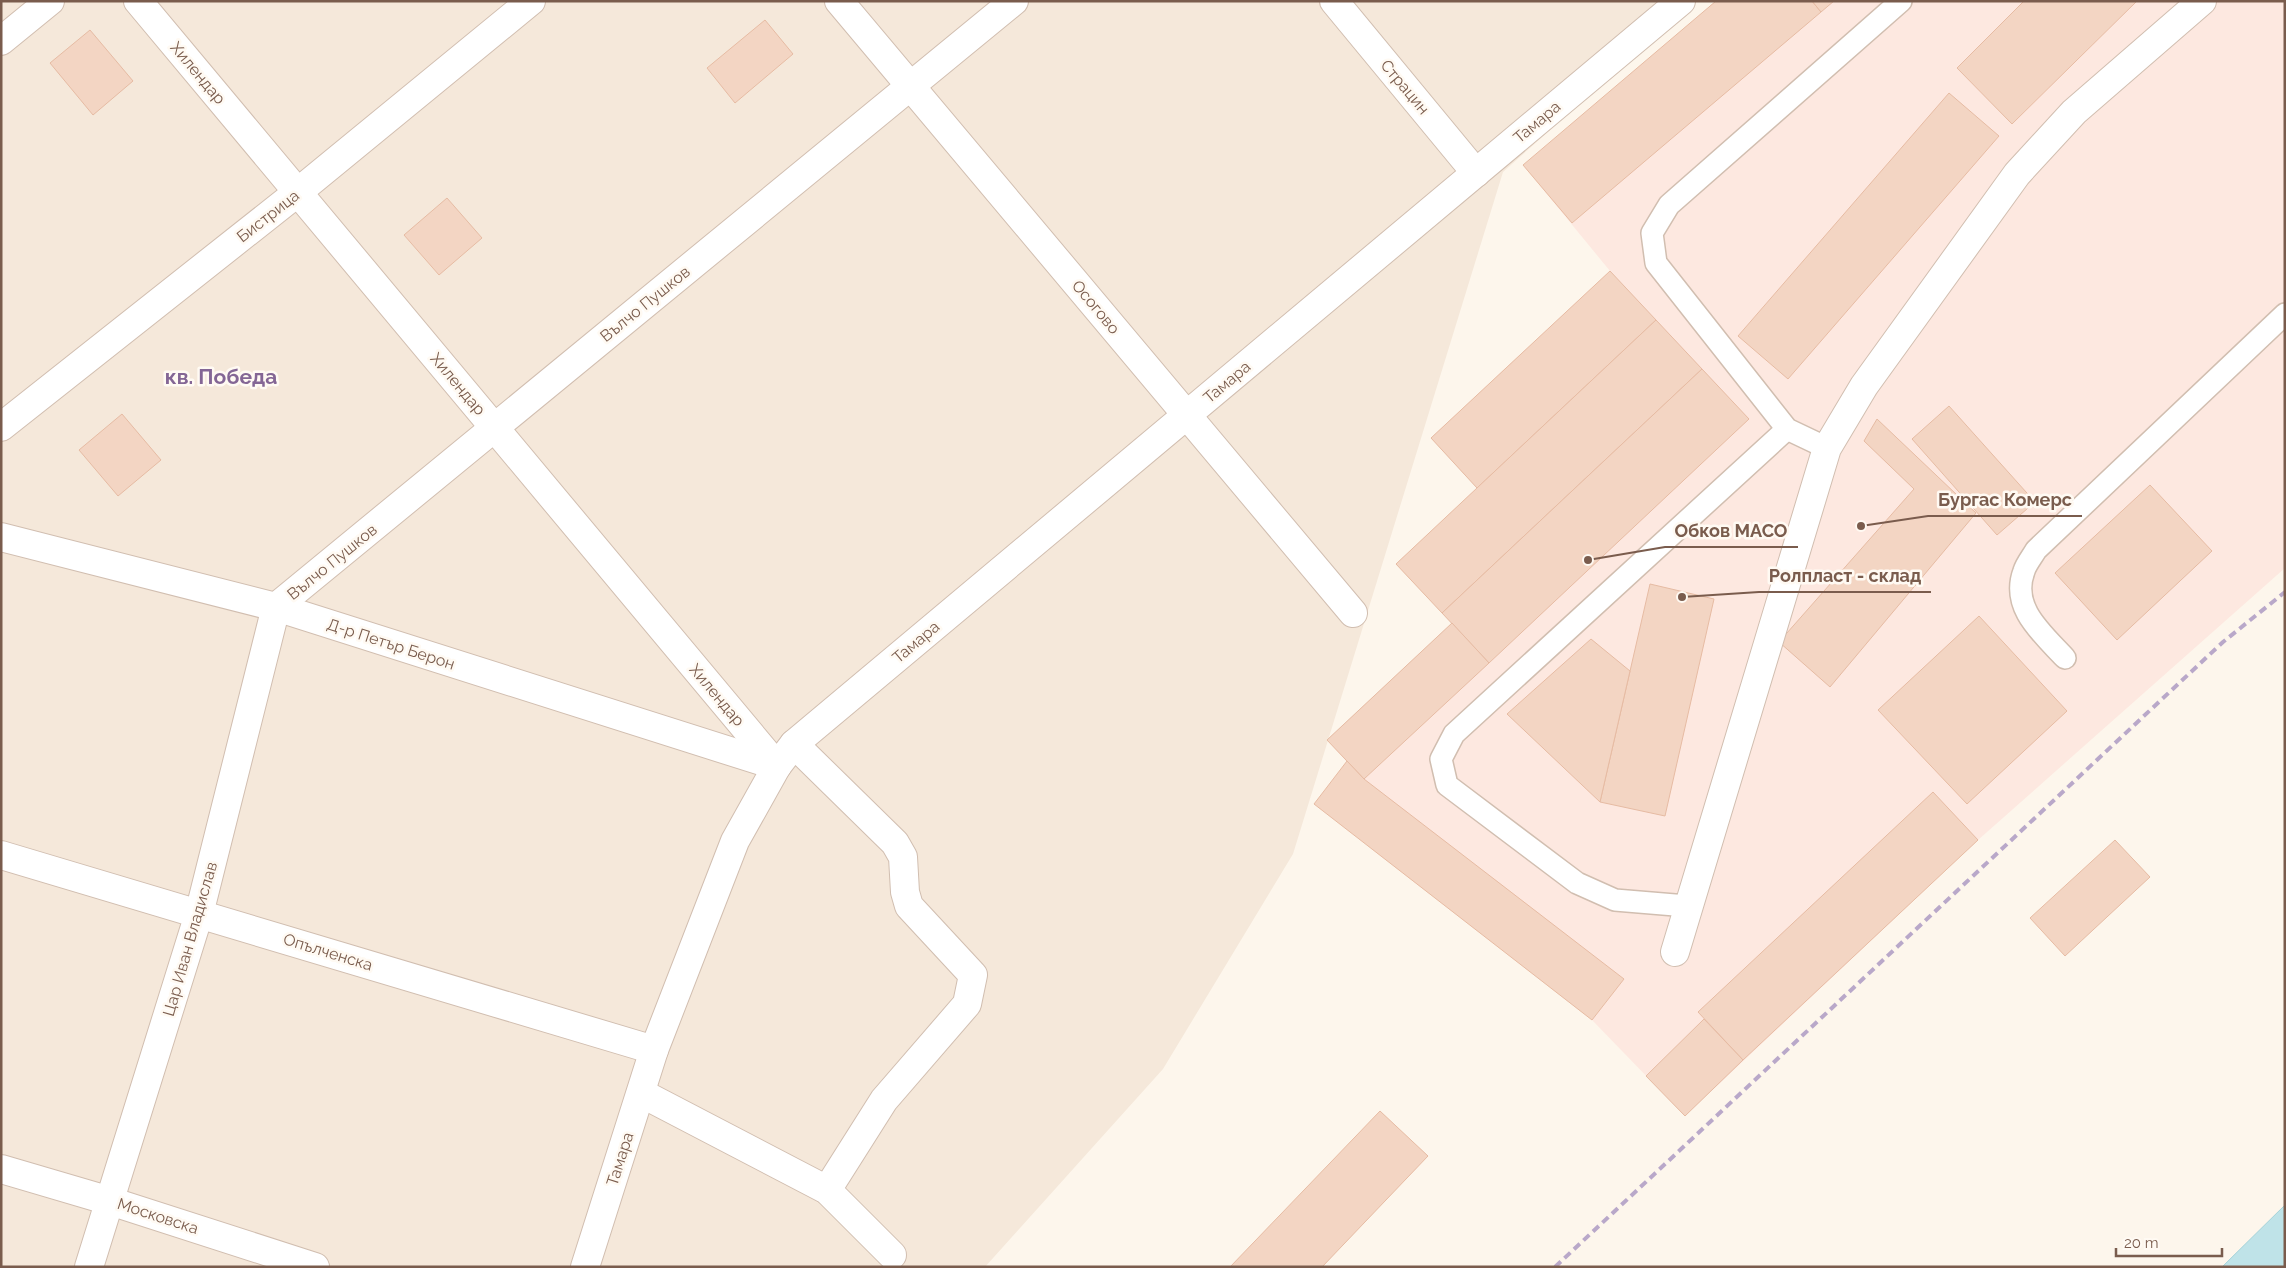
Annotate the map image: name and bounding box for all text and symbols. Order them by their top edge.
street label: Хилендар [167,38,230,108]
street label: Страцин [1377,56,1433,118]
street label: Тамара [1510,97,1564,147]
street label: Бистрица [233,186,303,246]
street label: Вълчо Пушков [596,262,694,346]
street label: Осогово [1068,276,1124,338]
street label: Хилендар [427,349,490,419]
street label: Тамара [1200,357,1254,407]
district label: кв. Победа [165,364,277,389]
callout: Бургас Комерс [1928,483,2082,516]
text: Бургас Комерс [1938,489,2072,510]
callout: Обков MACO [1665,514,1798,547]
street label: Вълчо Пушков [283,520,381,604]
text: Обков MACO [1675,520,1788,541]
callout: Ролпласт - склад [1759,559,1931,592]
text: Ролпласт - склад [1769,565,1921,586]
street label: Д-р Петър Берон [325,614,457,674]
street label: Тамара [889,617,943,667]
street label: Хилендар [686,660,749,730]
street label: Цар Иван Владислав [159,860,221,1018]
street label: Опълченска [281,929,375,975]
street label: Тамара [602,1130,638,1188]
street label: Московска [115,1194,201,1238]
scale bar [2116,1226,2222,1258]
text: 20 m [2124,1234,2159,1252]

